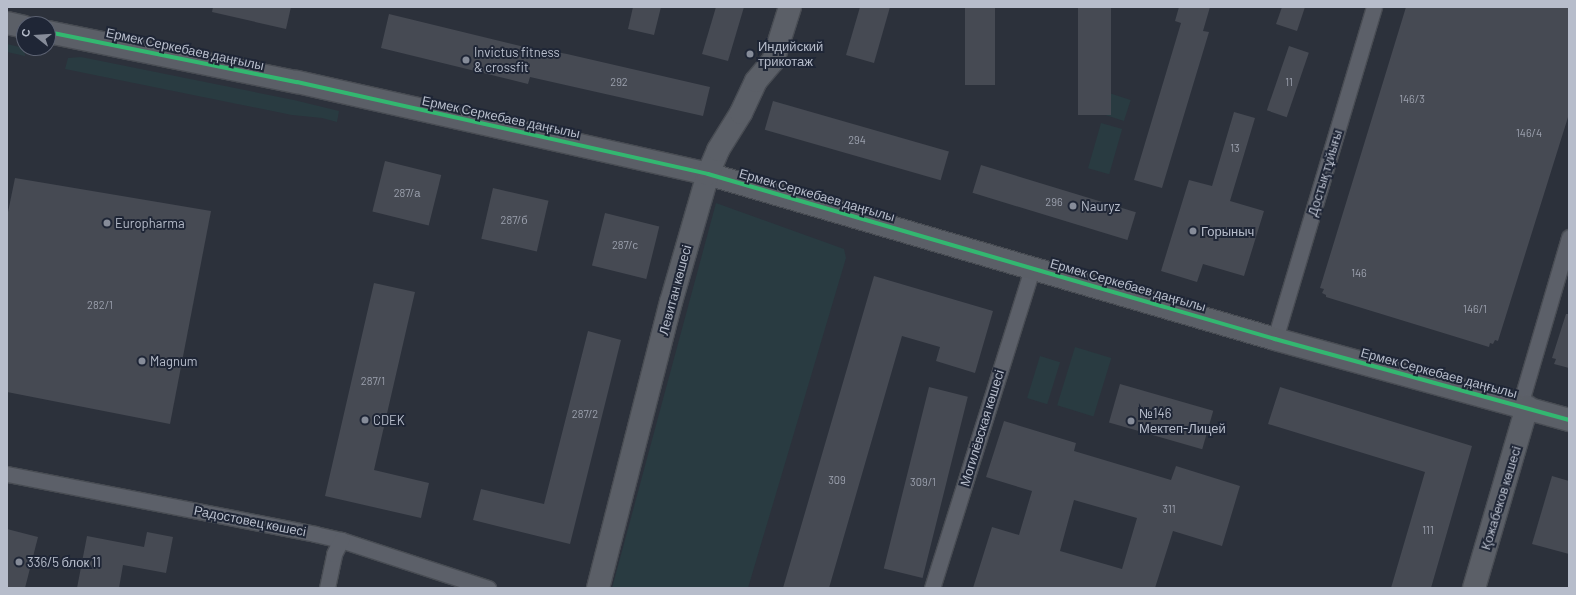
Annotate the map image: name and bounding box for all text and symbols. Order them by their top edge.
north arrow [16,16,56,56]
street label: Ермек Серкебаев даңғылы [105,25,265,73]
text: С [18,27,32,38]
place label: Индийский трикотаж [758,39,823,70]
place label: Invictus fitness & crossfit [474,45,560,76]
marker: Индийский трикотаж [745,49,755,59]
marker: Invictus fitness & crossfit [461,55,471,65]
house number: 292 [610,75,628,89]
house number: 11 [1285,75,1293,89]
house number: 146/3 [1399,92,1425,106]
street label: Ермек Серкебаев даңғылы [421,93,581,141]
house number: 146/4 [1516,126,1542,140]
street label: Достық тұйығы [1304,128,1346,218]
house number: 294 [848,133,866,147]
house number: 13 [1230,141,1240,155]
street label: Ермек Серкебаев даңғылы [737,165,897,225]
house number: 287/а [394,186,420,200]
house number: 296 [1045,195,1063,209]
place label: Nauryz [1081,198,1120,214]
marker: Nauryz [1068,201,1078,211]
house number: 287/б [501,213,527,227]
place label: Europharma [115,215,185,231]
marker: Europharma [102,218,112,228]
place label: Горыныч [1201,223,1254,239]
marker: Горыныч [1188,226,1198,236]
house number: 287/с [612,238,638,252]
street label: Левитан көшесі [655,243,695,337]
street label: Ермек Серкебаев даңғылы [1048,255,1208,315]
house number: 146 [1351,266,1367,280]
house number: 282/1 [87,298,113,312]
house number: 146/1 [1463,302,1487,316]
street label: Ермек Серкебаев даңғылы [1359,345,1519,401]
place label: Magnum [150,353,198,369]
marker: Magnum [137,356,147,366]
street label: Могилёвская көшесі [957,368,1007,488]
house number: 287/1 [361,374,385,388]
place label: №146 Мектеп-Лицей [1139,406,1226,437]
house number: 287/2 [572,407,598,421]
place label: CDEK [373,412,405,428]
marker: CDEK [360,415,370,425]
marker: №146 Мектеп-Лицей [1126,416,1136,426]
street label: Қожабеков көшесі [1478,444,1524,552]
house number: 309 [828,473,846,487]
house number: 309/1 [910,475,936,489]
street label: Радостовец көшесі [193,502,307,540]
house number: 311 [1162,502,1176,516]
house number: 111 [1422,523,1434,537]
place label: 336/5 блок 11 [27,554,101,570]
marker: 336/5 блок 11 [14,557,24,567]

